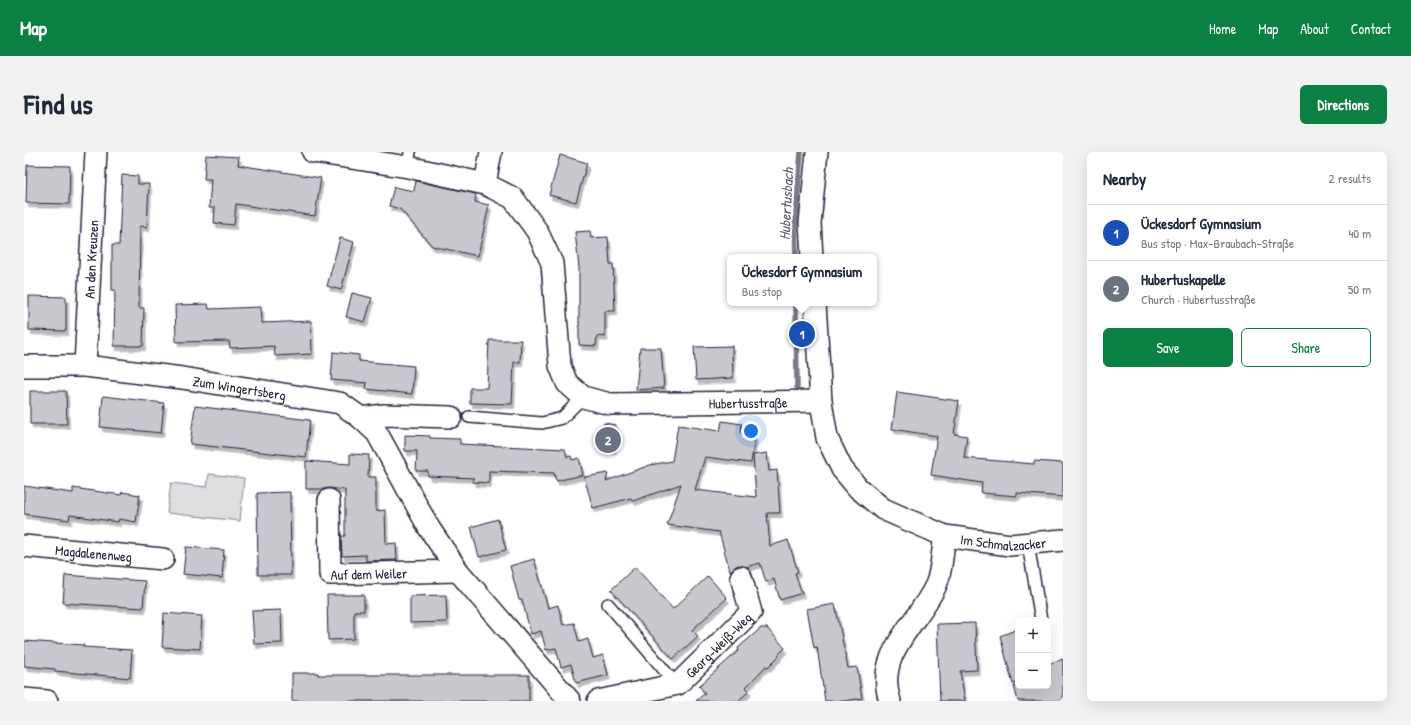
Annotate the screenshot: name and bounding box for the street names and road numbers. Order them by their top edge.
street label: An den Kreuzen [79,219,102,299]
street label: Zum Wingertsberg [192,370,287,405]
street label: Hubertusstraße [709,392,788,412]
street label: Im Schmalzacker [959,529,1048,555]
street label: Magdalenenweg [55,539,133,567]
street label: Auf dem Weiler [330,563,408,583]
street label: Georg-Weiß-Weg [681,608,756,682]

